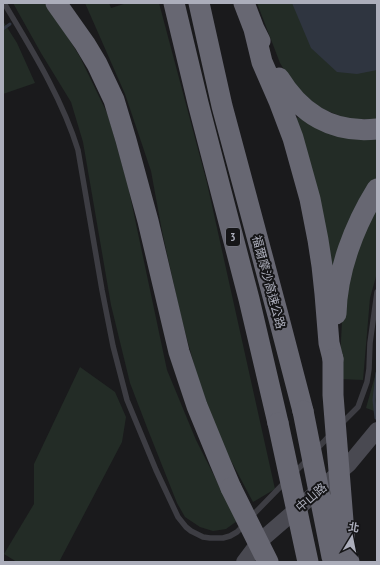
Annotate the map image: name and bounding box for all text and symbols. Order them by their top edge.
road number: 3 [226,228,240,246]
street label: 福爾摩沙高速公路 [249,234,289,330]
street label: 中山路 [292,480,330,514]
north arrow [332,517,372,557]
text: 北 [347,519,360,535]

